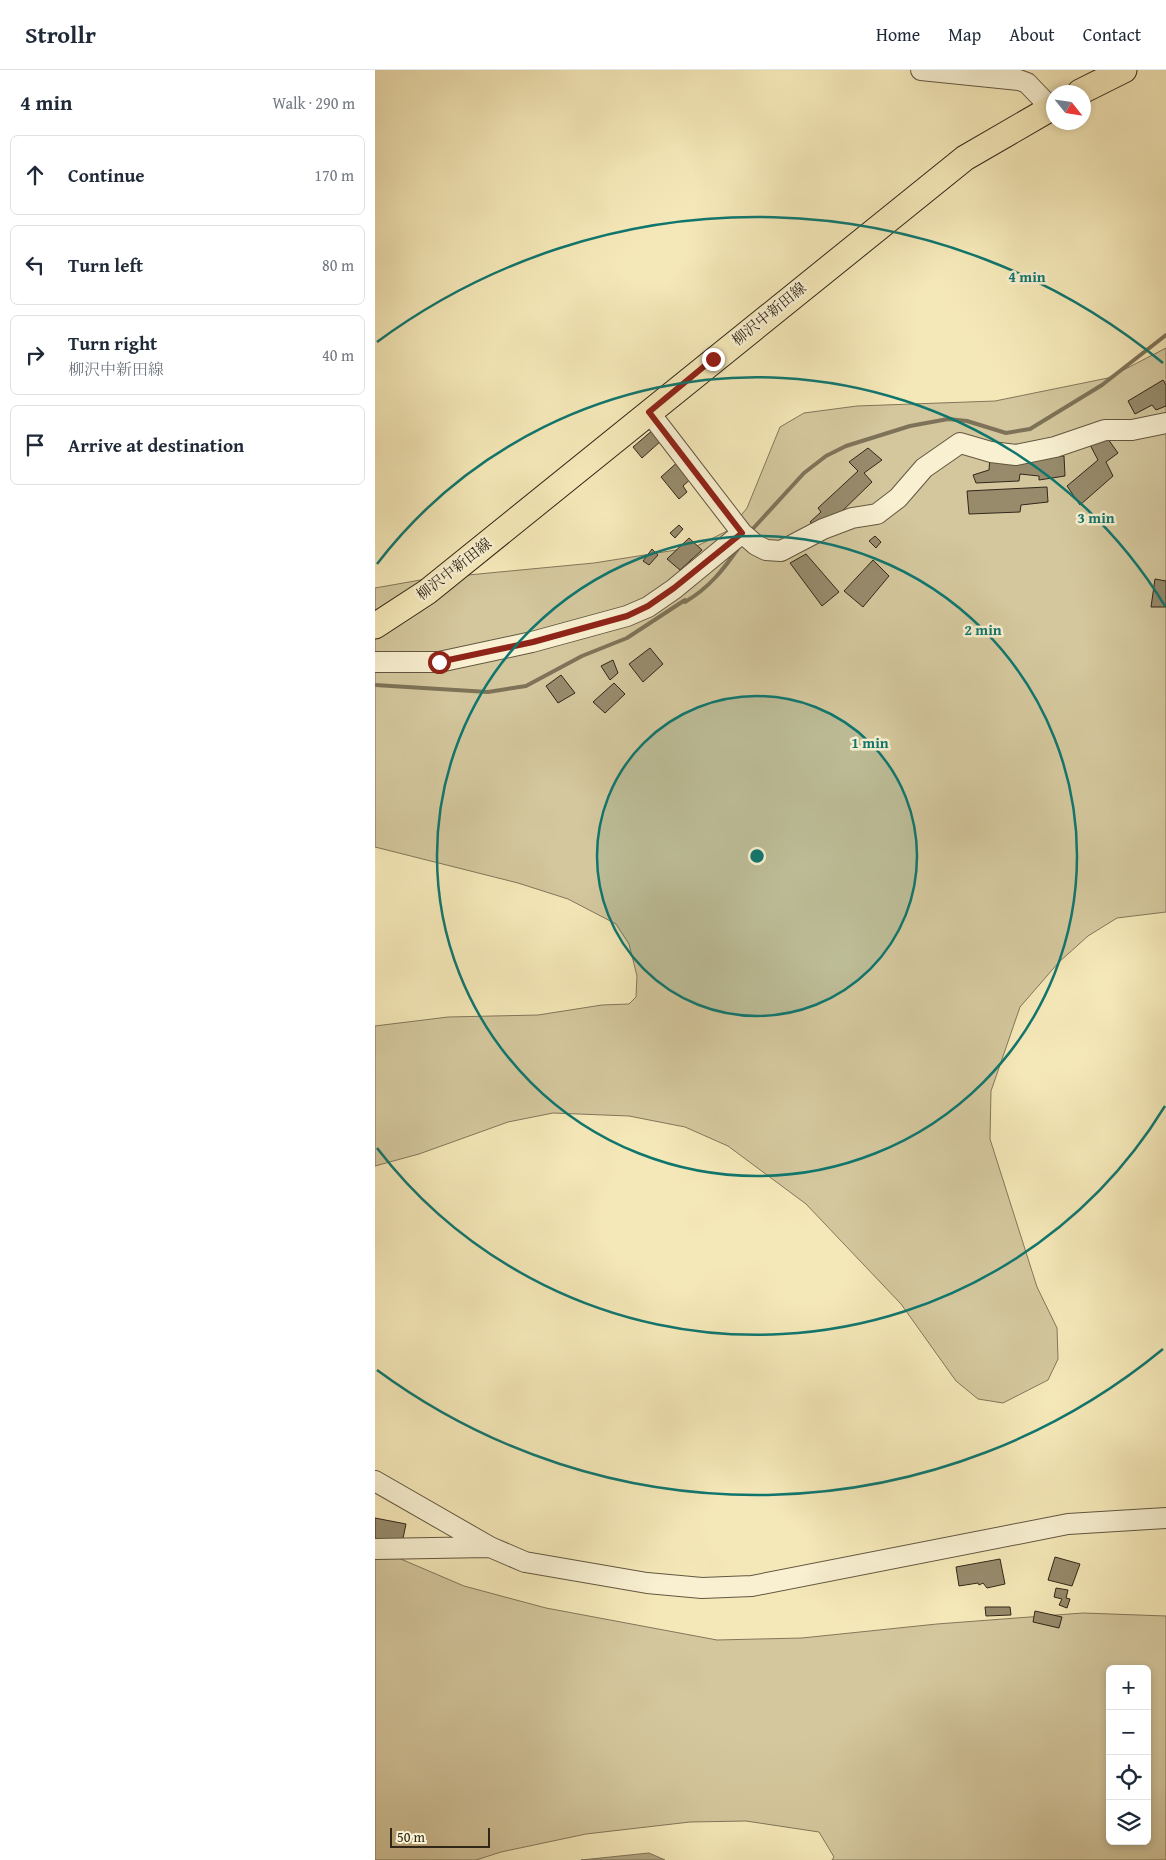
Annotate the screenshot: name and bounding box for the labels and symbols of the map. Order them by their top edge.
north arrow [1046,85,1091,130]
text: 4 min [1008,266,1046,287]
street label: 柳沢中新田線 [727,277,810,350]
route end [702,348,725,371]
text: 3 min [1077,507,1115,528]
street label: 柳沢中新田線 [412,533,496,605]
text: 2 min [964,619,1002,640]
route start [428,651,451,674]
text: 1 min [851,732,889,753]
centre of rings [748,847,766,865]
scale bar [390,1825,490,1848]

